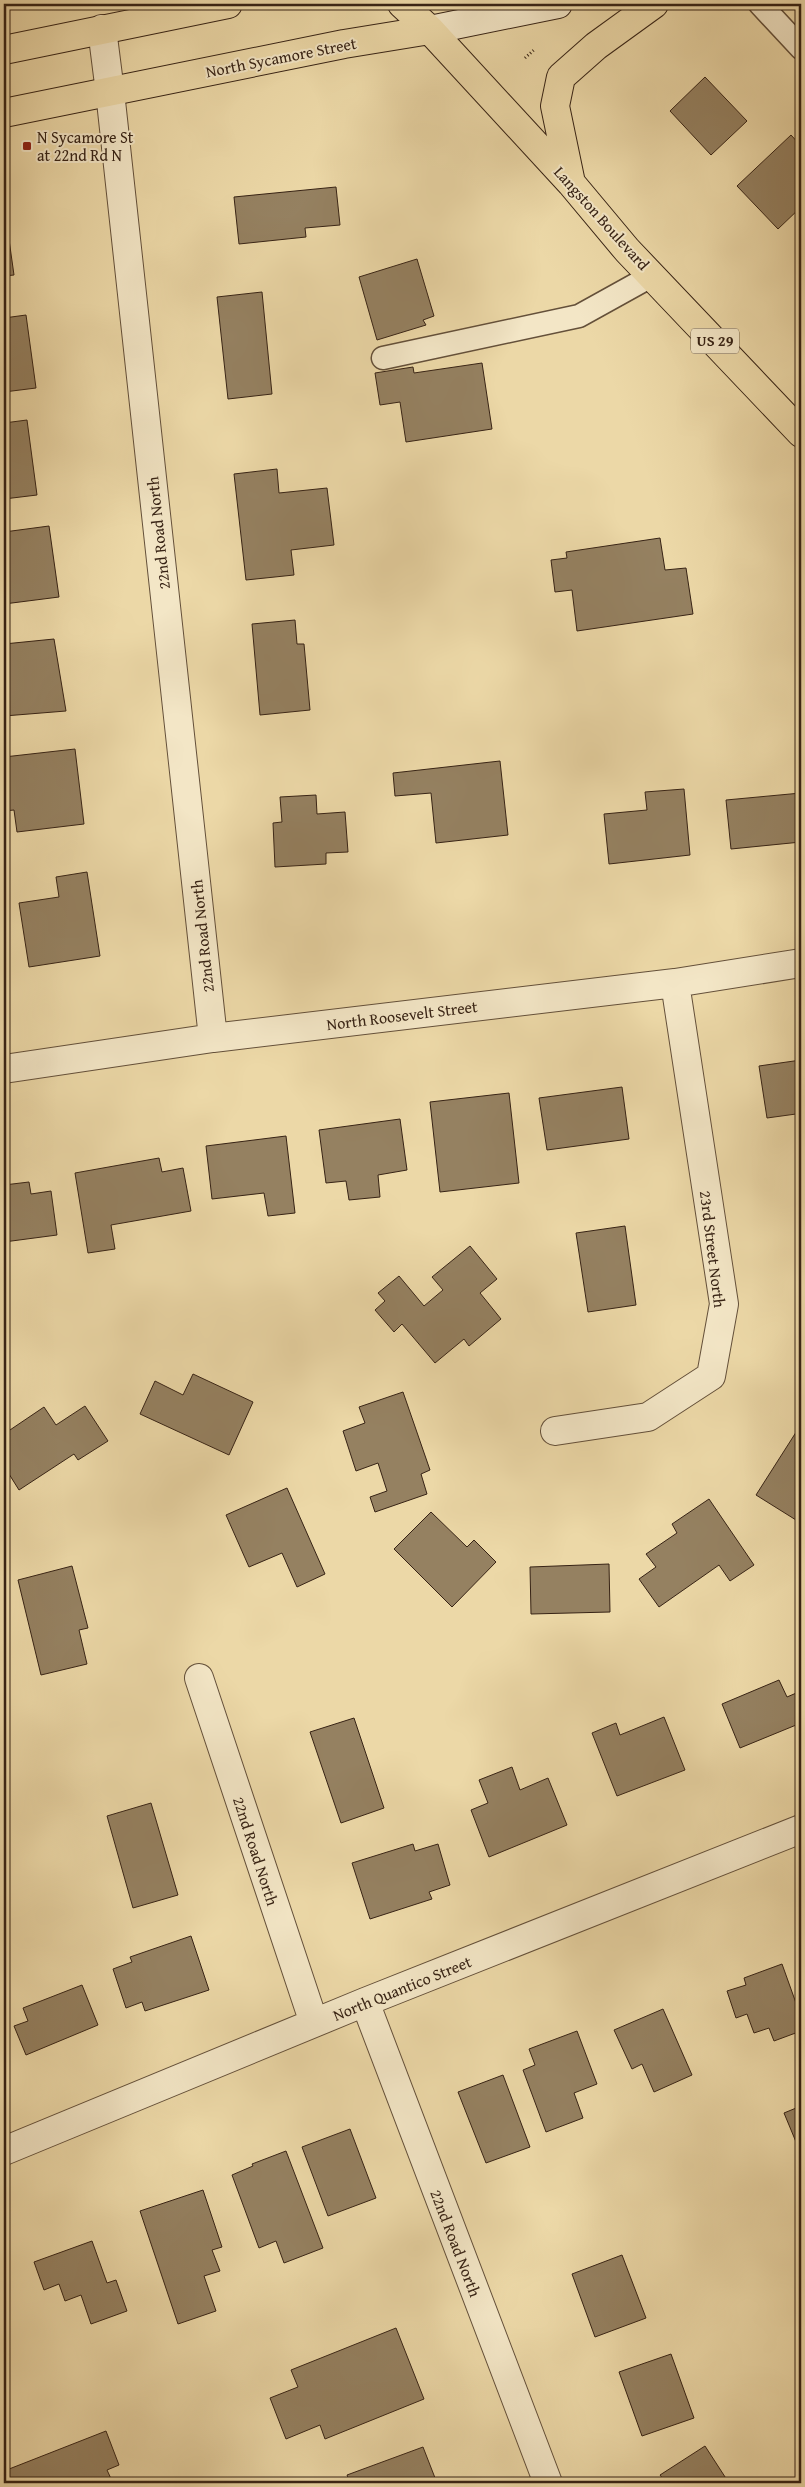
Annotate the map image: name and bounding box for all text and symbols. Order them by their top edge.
street label: North Sycamore Street [204,31,359,83]
place label: N Sycamore St at 22nd Rd N [37,125,134,167]
marker: N Sycamore St at 22nd Rd N [21,140,33,152]
street label: Langston Boulevard [549,161,656,276]
road number: US 29 [691,328,739,354]
street label: 22nd Road North [140,475,176,591]
street label: 22nd Road North [184,878,220,994]
street label: North Roosevelt Street [325,994,479,1036]
street label: 23rd Street North [694,1189,732,1309]
street label: 22nd Road North [227,1793,285,1909]
street label: North Quantico Street [329,1949,475,2027]
street label: 22nd Road North [424,2186,488,2300]

